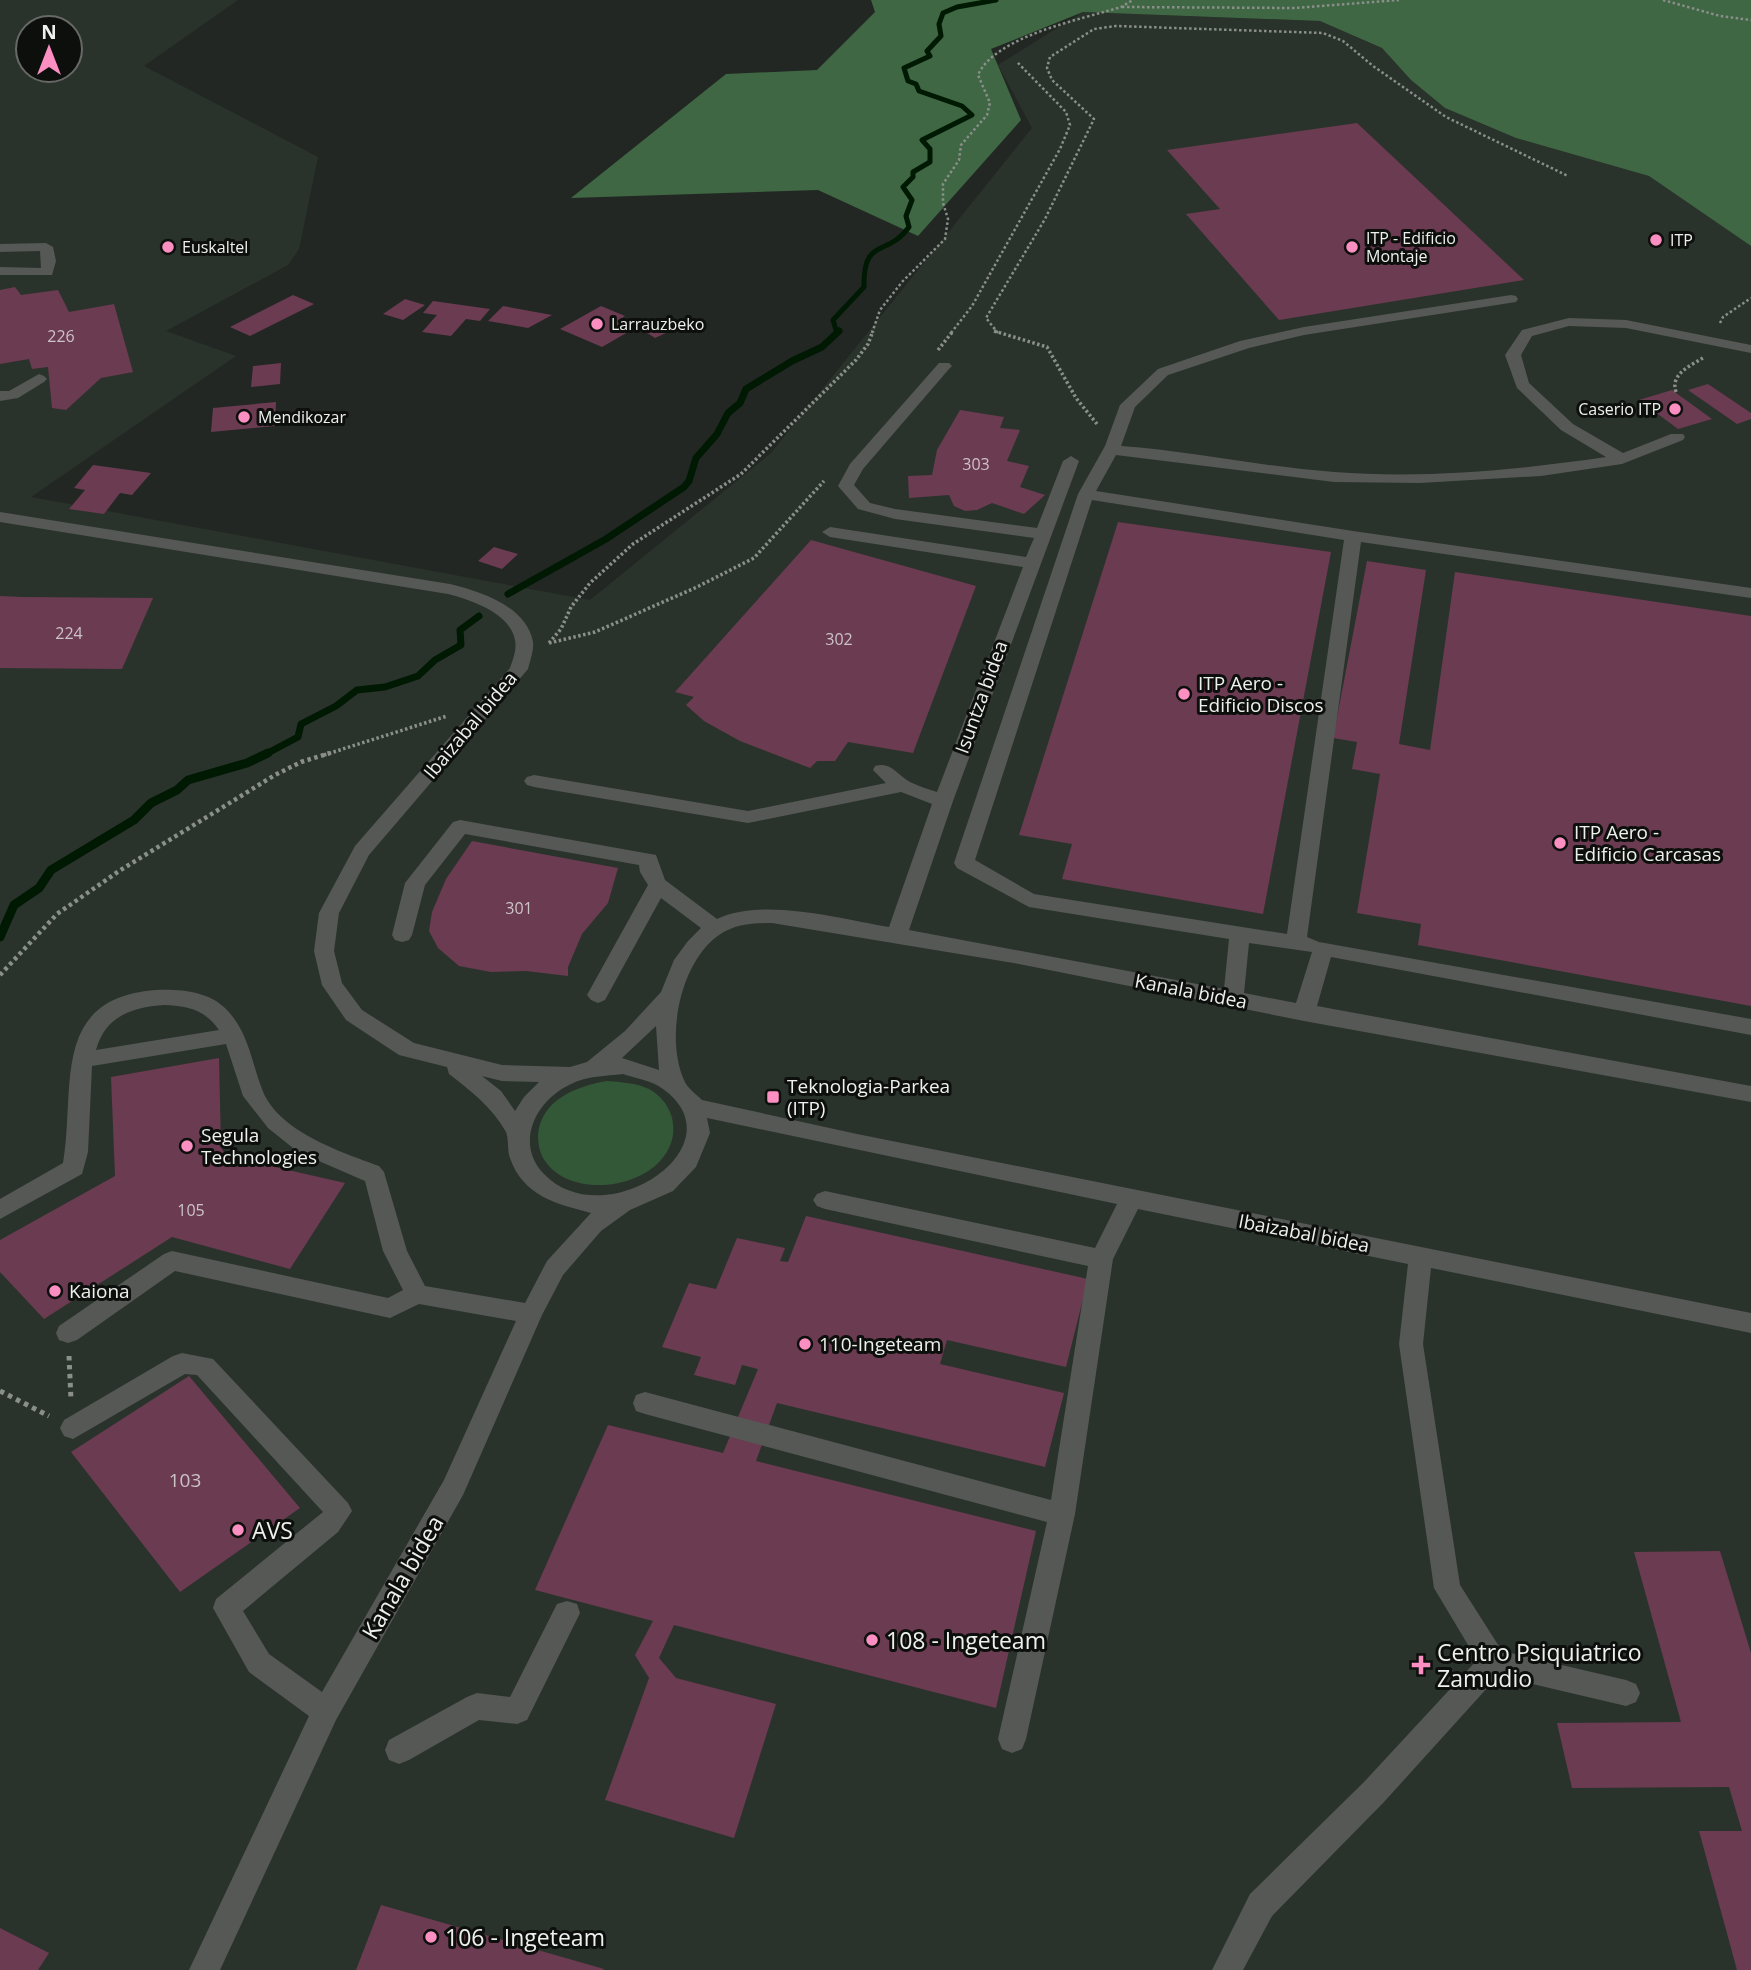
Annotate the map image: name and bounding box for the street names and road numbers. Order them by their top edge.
street label: Isuntza bidea [949,637,1013,757]
street label: Ibaizabal bidea [417,666,523,784]
street label: Kanala bidea [1133,967,1249,1015]
street label: Ibaizabal bidea [1236,1208,1372,1258]
street label: Kanala bidea [354,1509,450,1645]

